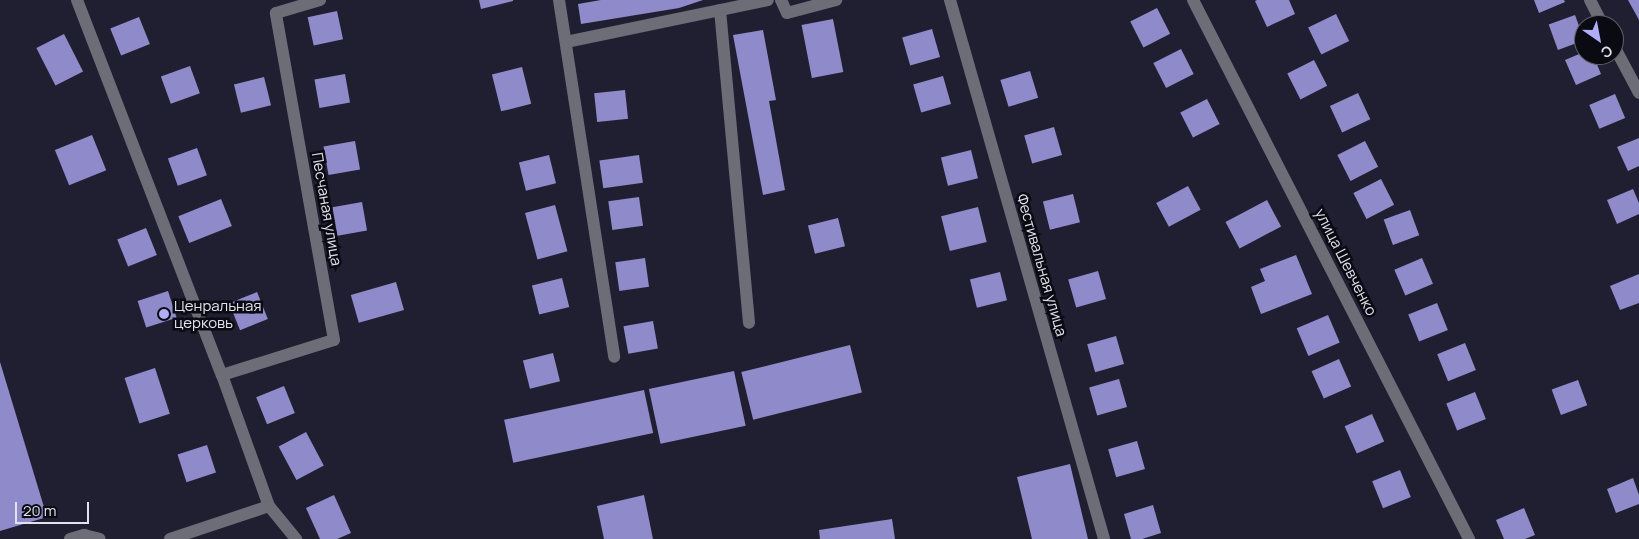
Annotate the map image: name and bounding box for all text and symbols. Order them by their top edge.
north arrow [1574,15,1624,65]
text: С [1597,41,1616,63]
street label: Песчаная улица [308,151,346,267]
street label: Фестивальная улица [1013,192,1071,338]
street label: улица Шевченко [1311,205,1381,319]
place label: Ценральная церковь [174,296,262,331]
marker: Ценральная церковь [158,308,170,320]
scale bar [18,492,91,524]
text: 20 m [23,500,56,521]

